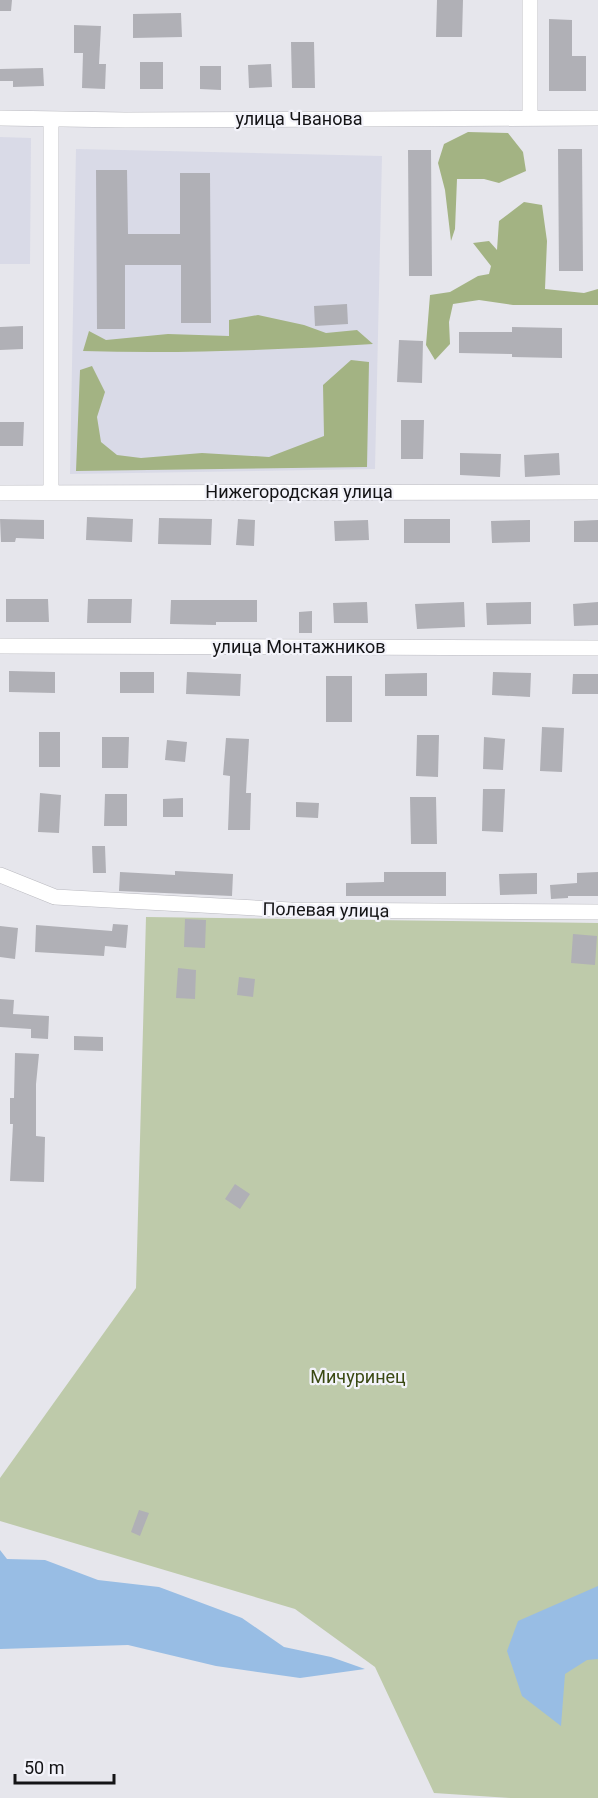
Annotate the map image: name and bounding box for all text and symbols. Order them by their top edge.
street label: улица Чванова [235,108,363,129]
street label: Нижегородская улица [205,481,393,502]
street label: улица Монтажников [212,636,386,657]
street label: Полевая улица [262,898,390,921]
park label: Мичуринец [310,1366,406,1387]
scale bar [15,1747,114,1785]
text: 50 m [24,1757,64,1778]

